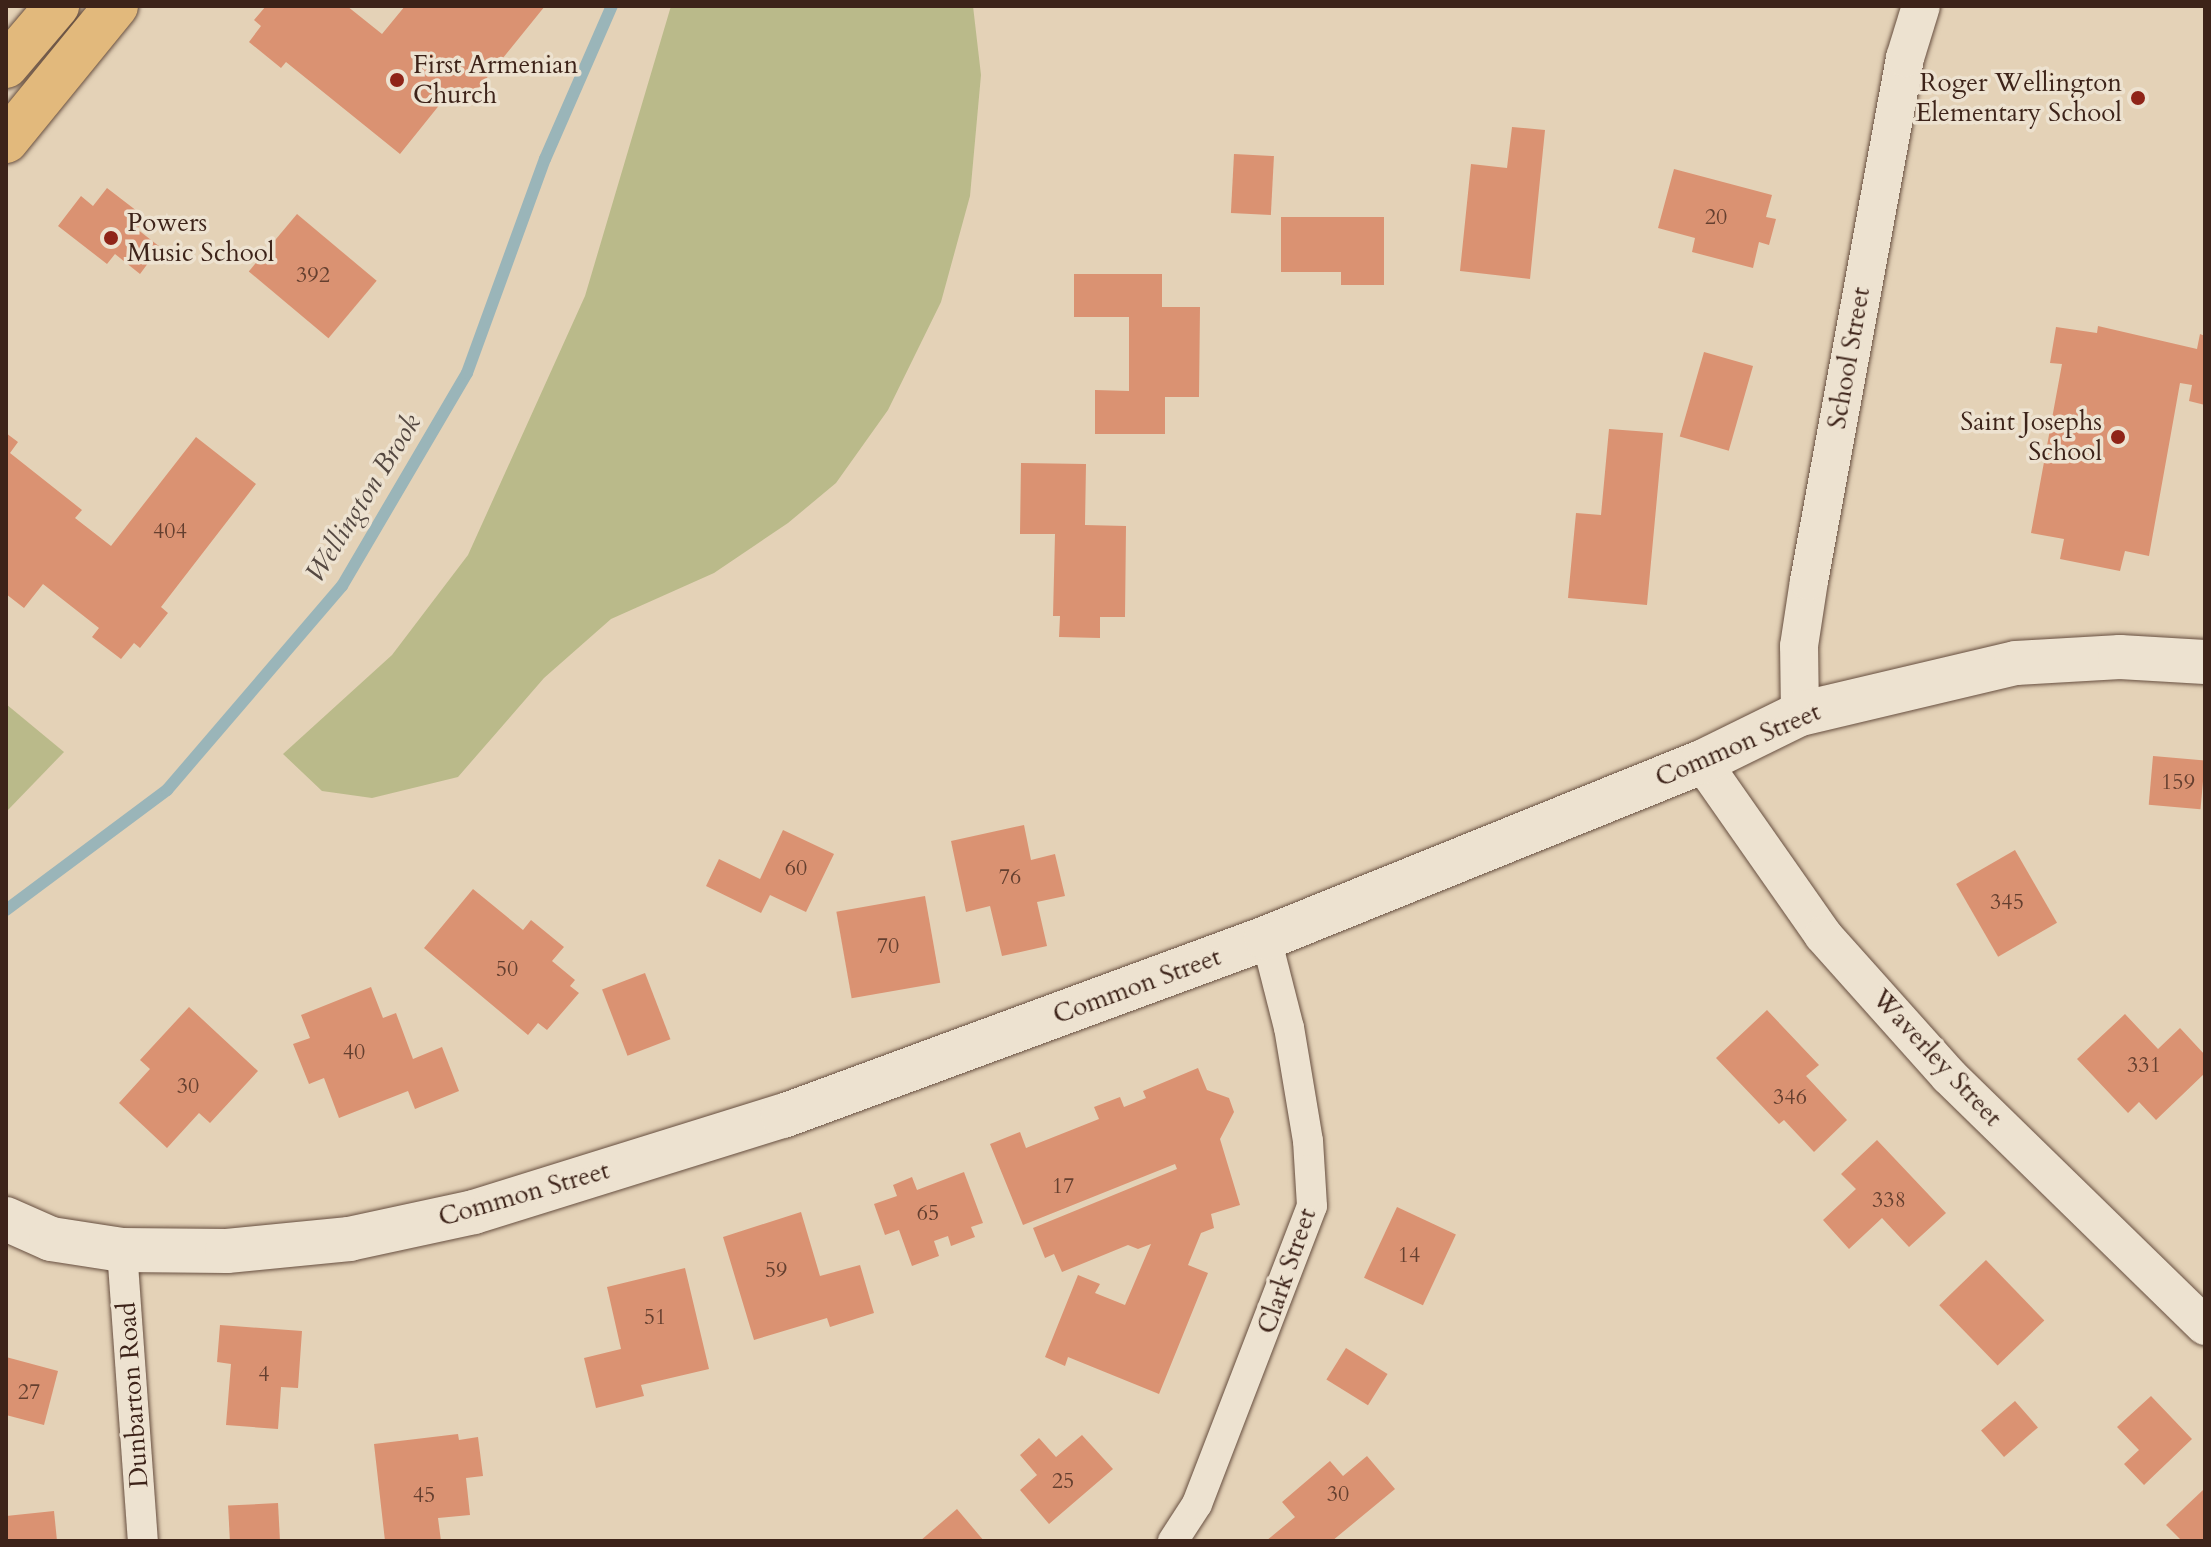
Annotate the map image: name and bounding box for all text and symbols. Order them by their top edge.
place label: First Armenian Church [413,49,578,110]
place label: Roger Wellington Elementary School [1915,67,2122,128]
marker: First Armenian Church [388,71,406,89]
marker: Roger Wellington Elementary School [2129,89,2147,107]
house number: 20 [1705,205,1727,231]
place label: Powers Music School [127,207,274,268]
marker: Powers Music School [102,229,120,247]
house number: 392 [296,263,330,289]
street label: School Street [1821,285,1877,431]
place label: Saint Josephs School [1960,406,2102,468]
water label: Wellington Brook [298,408,428,588]
marker: Saint Josephs School [2109,428,2127,446]
house number: 404 [153,519,187,545]
street label: Common Street [1651,696,1825,794]
house number: 159 [2161,770,2195,796]
house number: 60 [785,856,807,882]
house number: 76 [999,865,1021,891]
house number: 345 [1990,890,2024,916]
house number: 70 [877,934,899,960]
street label: Common Street [1049,941,1225,1031]
house number: 50 [496,957,518,983]
street label: Waverley Street [1866,983,2008,1133]
house number: 40 [343,1040,365,1066]
house number: 331 [2127,1053,2161,1079]
house number: 30 [177,1074,199,1100]
house number: 346 [1773,1085,1807,1111]
street label: Common Street [435,1155,613,1233]
house number: 17 [1052,1174,1074,1200]
house number: 338 [1872,1188,1906,1214]
house number: 65 [917,1201,939,1227]
street label: Clark Street [1251,1204,1323,1338]
house number: 14 [1398,1243,1420,1269]
house number: 59 [765,1258,787,1284]
street label: Dunbarton Road [111,1301,155,1489]
house number: 51 [644,1305,666,1331]
house number: 4 [258,1362,270,1388]
house number: 27 [18,1380,40,1406]
house number: 25 [1052,1469,1074,1495]
house number: 30 [1327,1482,1349,1508]
house number: 45 [413,1483,435,1509]

